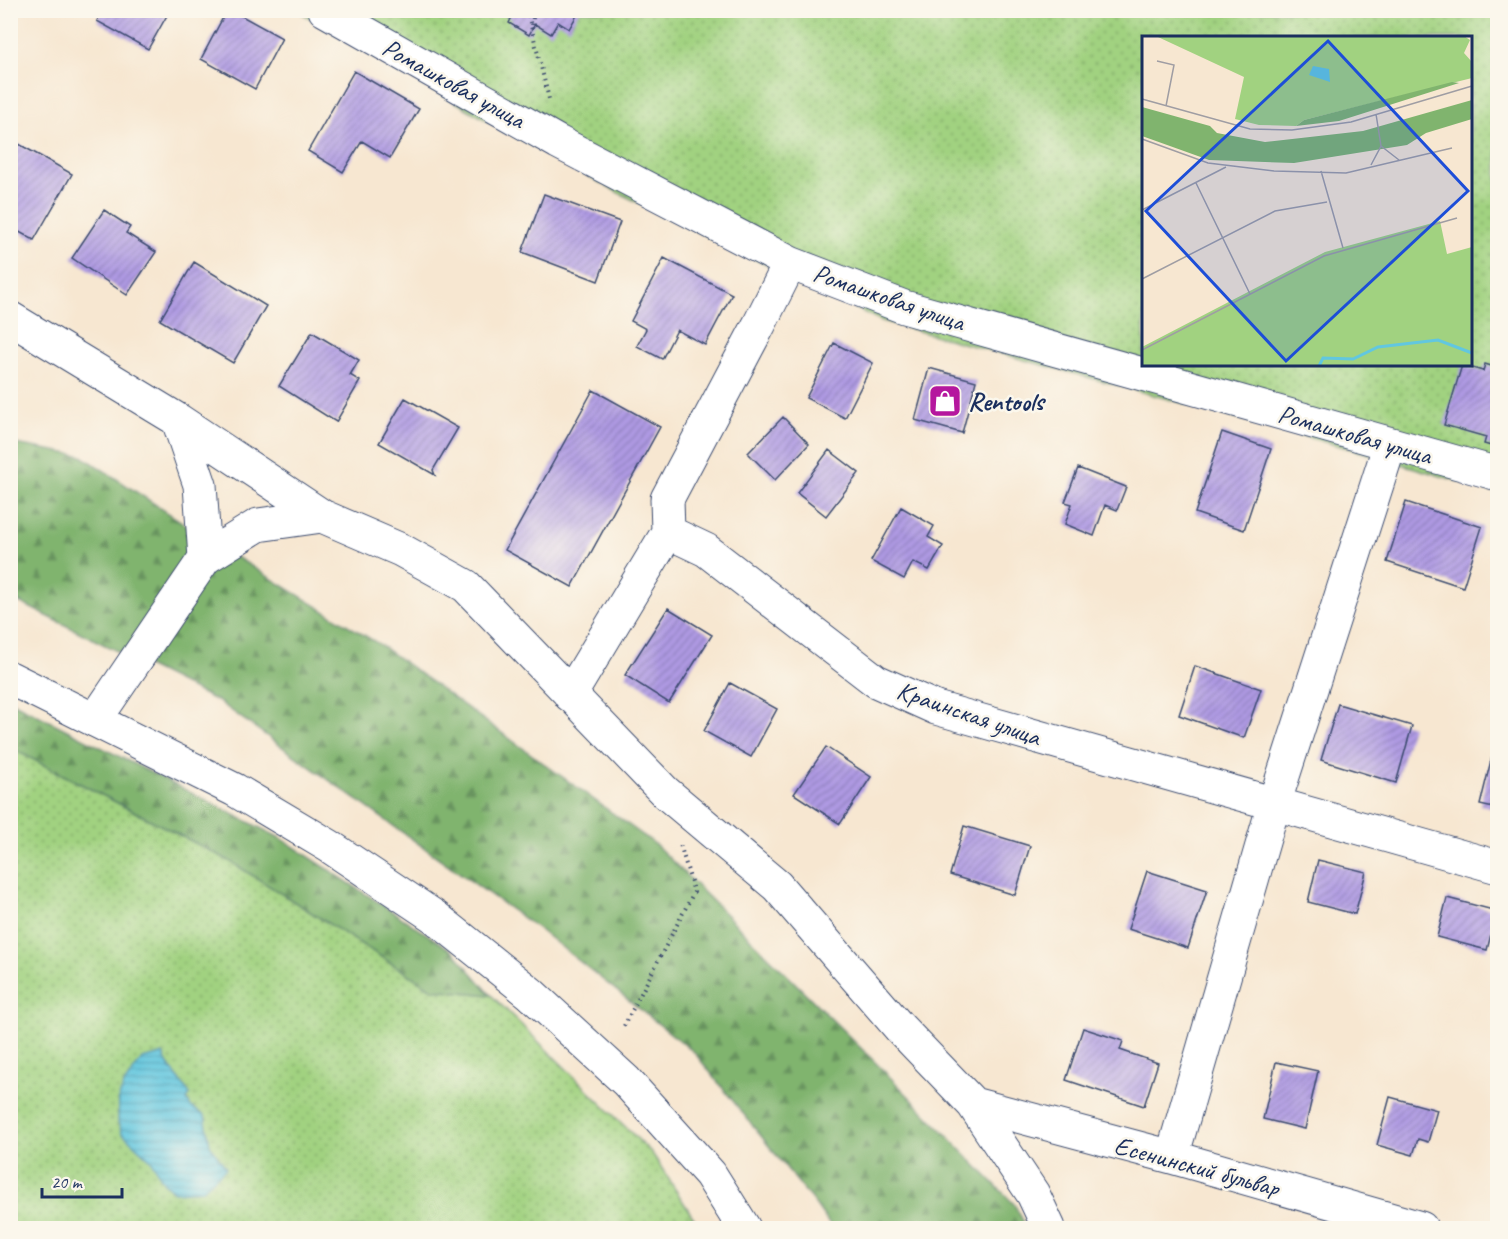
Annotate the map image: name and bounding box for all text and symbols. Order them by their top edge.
street label: Ромашковая улица [377,31,532,137]
inset map [1142,36,1472,366]
street label: Ромашковая улица [809,256,970,339]
shop icon: Rentools [927,383,963,419]
place label: Rentools [968,385,1047,418]
street label: Ромашковая улица [1274,397,1437,473]
street label: Краинская улица [893,674,1047,754]
street label: Есенинский бульвар [1111,1129,1285,1205]
scale bar [42,1161,122,1199]
text: 20 m [51,1171,84,1193]

